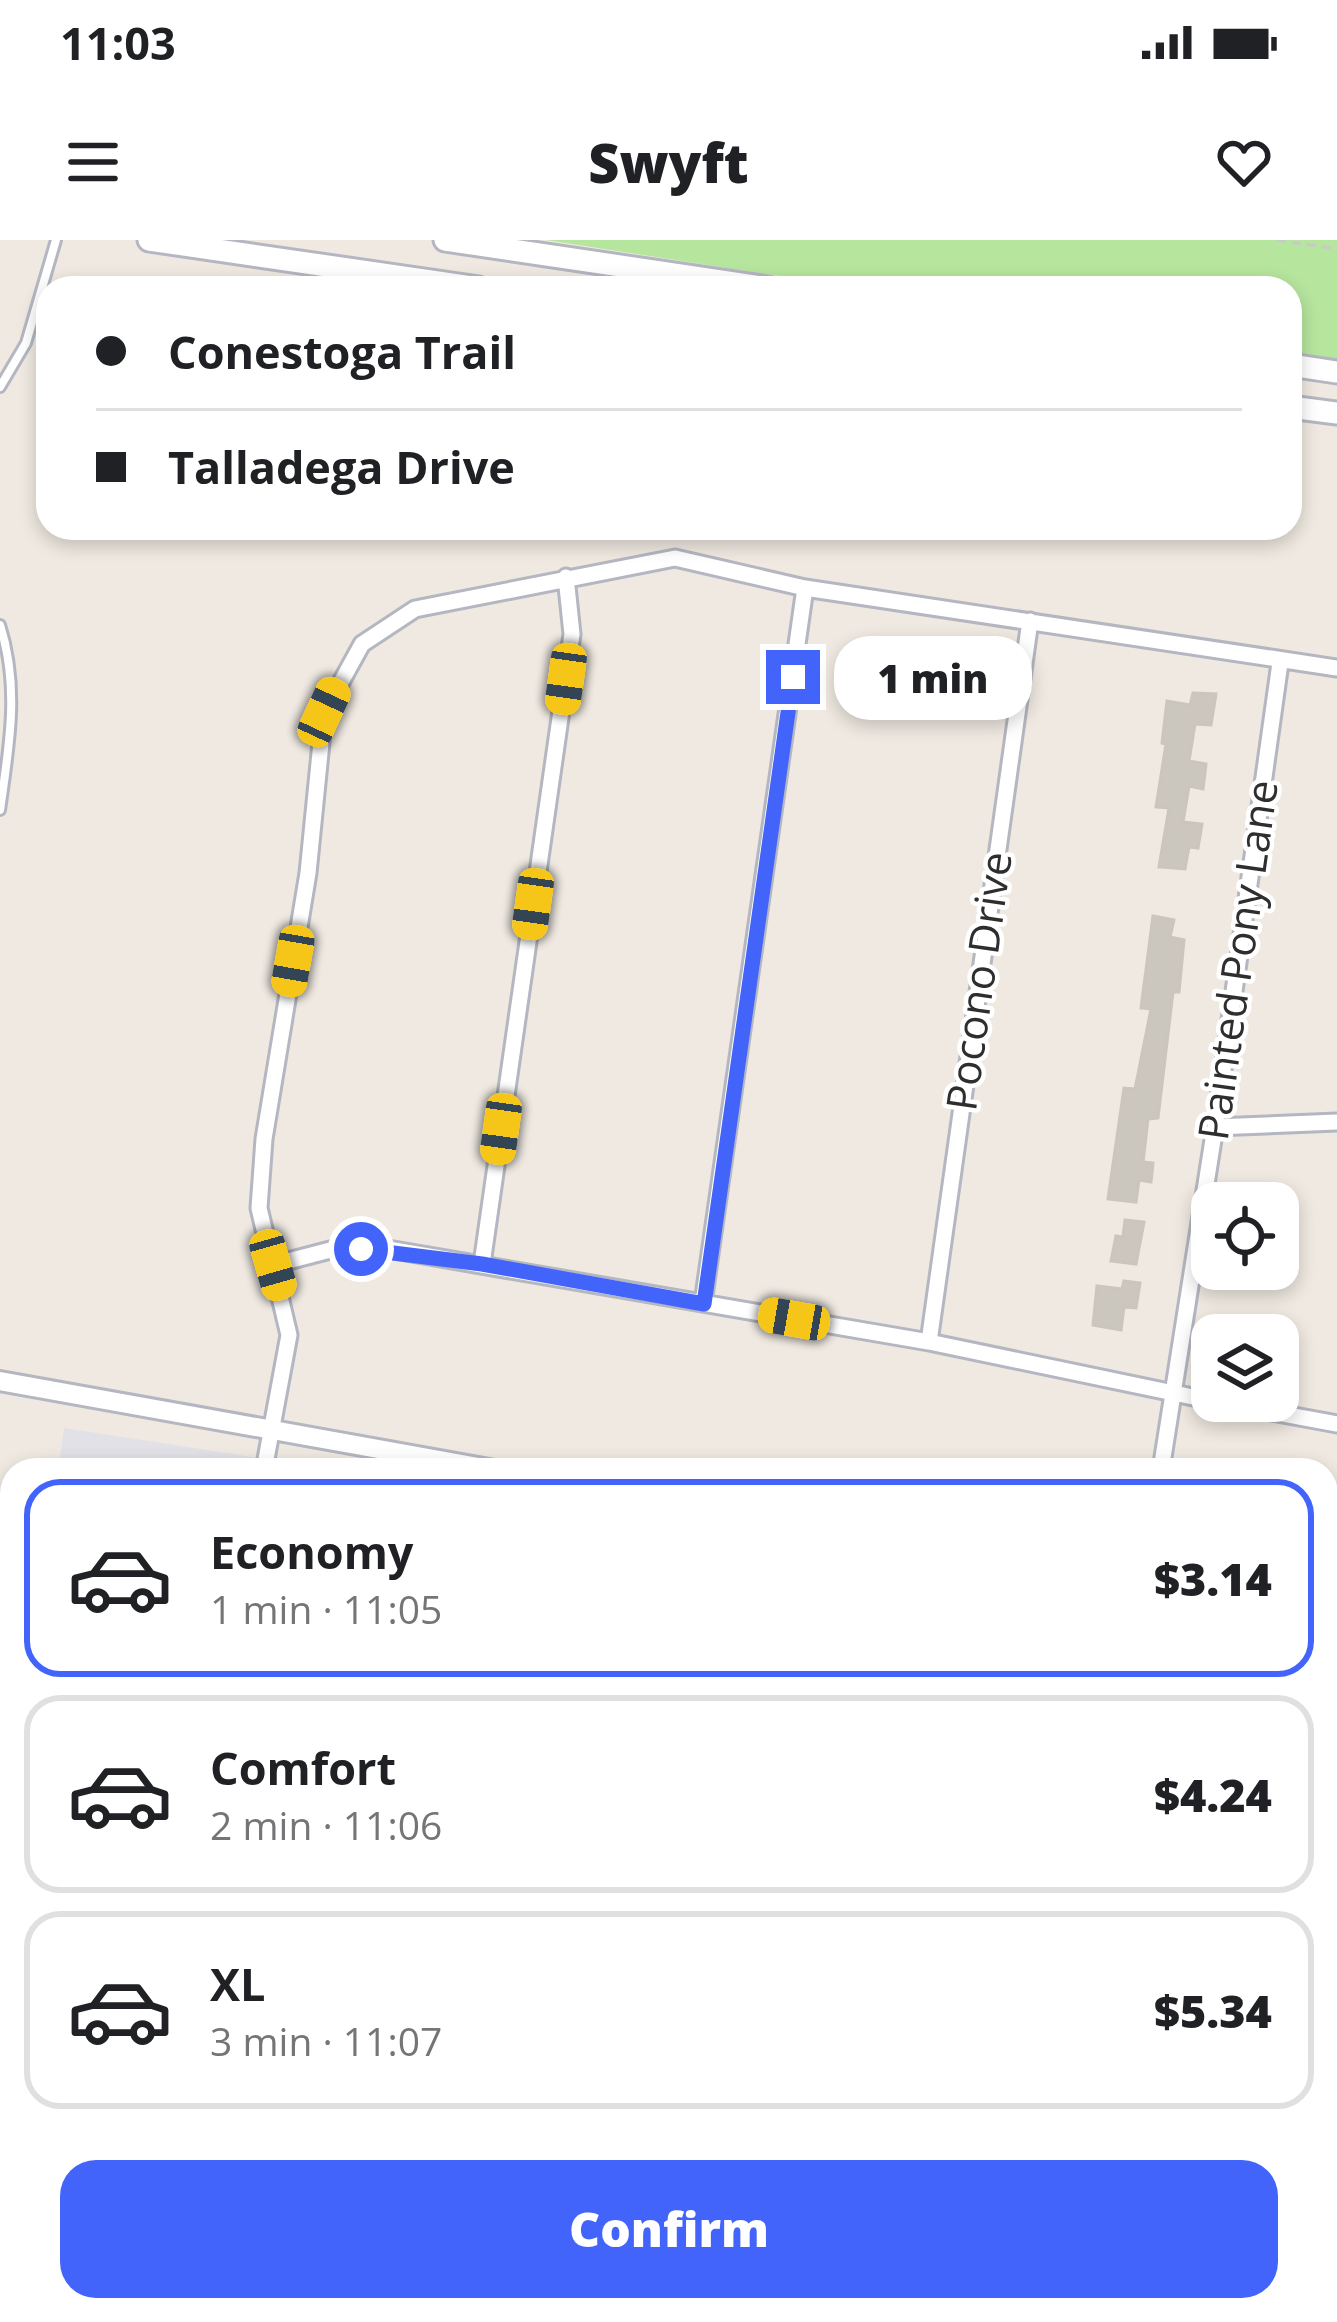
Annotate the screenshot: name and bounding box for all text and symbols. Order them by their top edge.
text: 11:03 [60,12,176,73]
text: Swyft [588,125,749,199]
icon: menu [60,129,126,195]
icon: heart [1211,129,1277,195]
text: Conestoga Trail [168,321,516,382]
text: Talladega Drive [168,436,515,497]
callout: 1 min [835,635,1033,719]
car [543,641,589,717]
route end [766,650,820,704]
text: 1 min [878,651,988,704]
car [292,672,356,752]
street label: Painted Pony Lane [1183,776,1290,1143]
street label: Pocono Drive [931,848,1024,1114]
car [510,866,556,942]
car [269,922,317,1000]
car [478,1091,524,1167]
map controls [1191,1182,1299,1422]
button: locate [1191,1182,1299,1290]
route start [334,1222,388,1276]
car [246,1225,300,1305]
car [755,1295,833,1343]
button: layers [1191,1314,1299,1422]
text: Economy [210,1521,413,1582]
icon: car [66,1524,174,1632]
text: $3.14 [1154,1548,1272,1609]
text: 1 min · 11:05 [210,1582,442,1635]
text: Comfort [210,1737,396,1798]
icon: car [66,1740,174,1848]
text: $4.24 [1154,1764,1272,1825]
text: 2 min · 11:06 [210,1798,442,1851]
text: XL [210,1953,265,2014]
icon: car [66,1956,174,2064]
text: $5.34 [1154,1980,1272,2041]
text: 3 min · 11:07 [210,2014,442,2067]
button: Confirm [60,2160,1278,2298]

